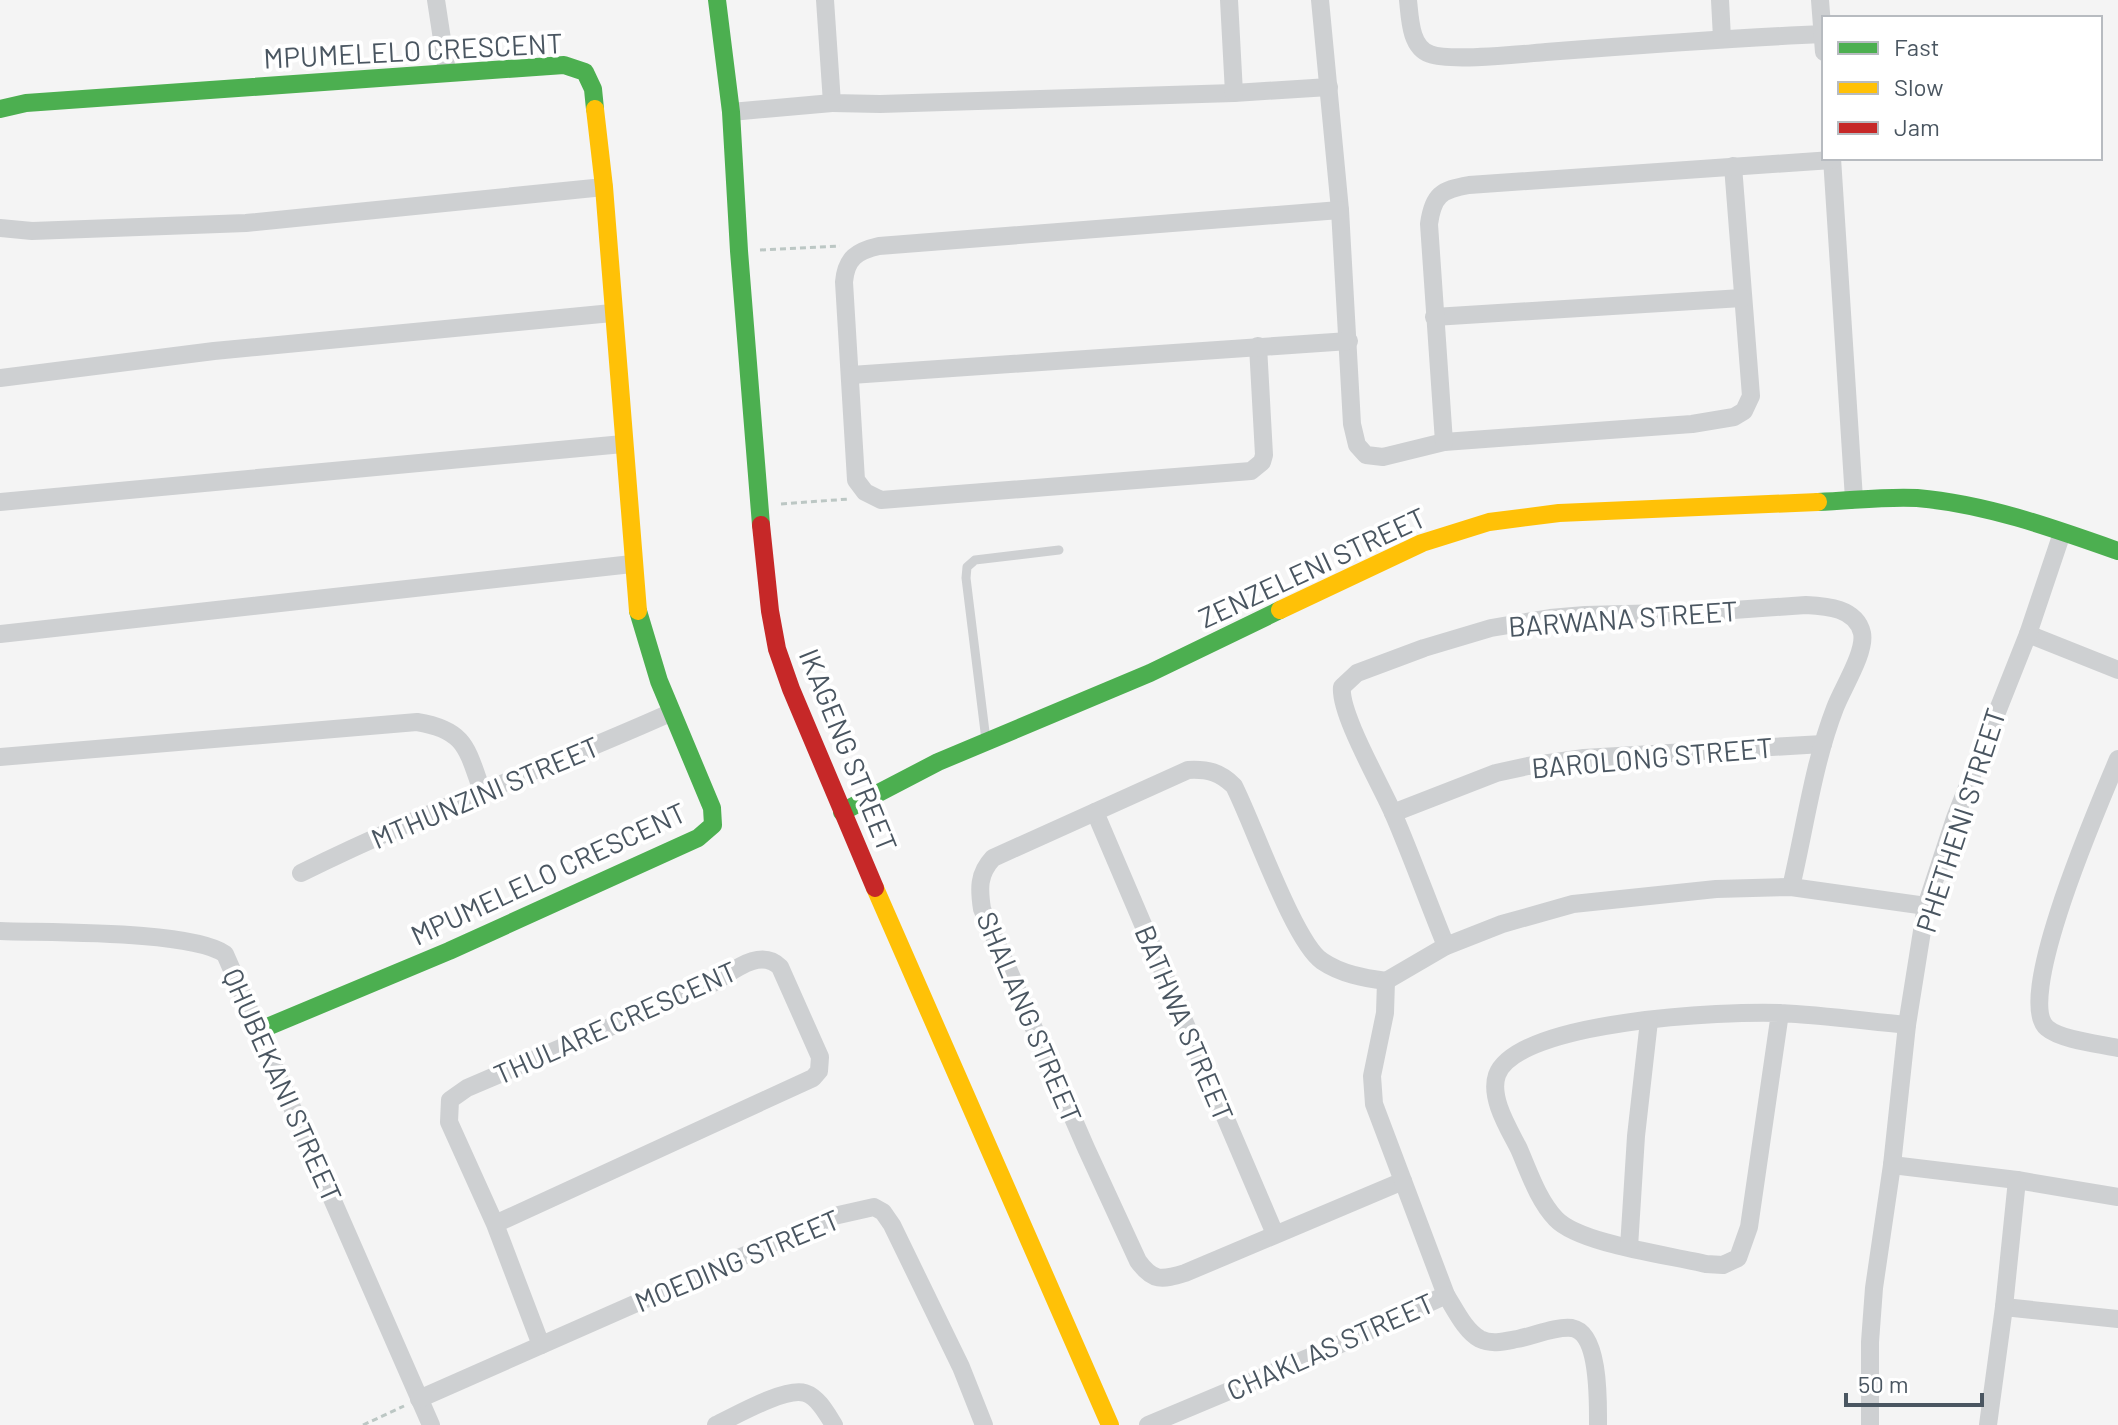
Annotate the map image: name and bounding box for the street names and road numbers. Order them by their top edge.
street label: MPUMELELO CRESCENT [263,25,563,75]
street label: ZENZELENI STREET [1193,499,1431,635]
street label: BARWANA STREET [1507,593,1739,643]
street label: IKAGENG STREET [793,643,905,857]
street label: PHETHENI STREET [1908,704,2012,936]
street label: MTHUNZINI STREET [366,729,604,855]
street label: BAROLONG STREET [1530,730,1774,784]
street label: MPUMELELO CRESCENT [405,794,691,952]
street label: SHALANG STREET [970,906,1090,1128]
street label: BATHWA STREET [1128,920,1242,1126]
street label: THULARE CRESCENT [488,953,742,1091]
street label: QHUBEKANI STREET [216,963,350,1207]
street label: MOEDING STREET [629,1202,845,1318]
street label: CHAKLAS STREET [1221,1285,1439,1407]

